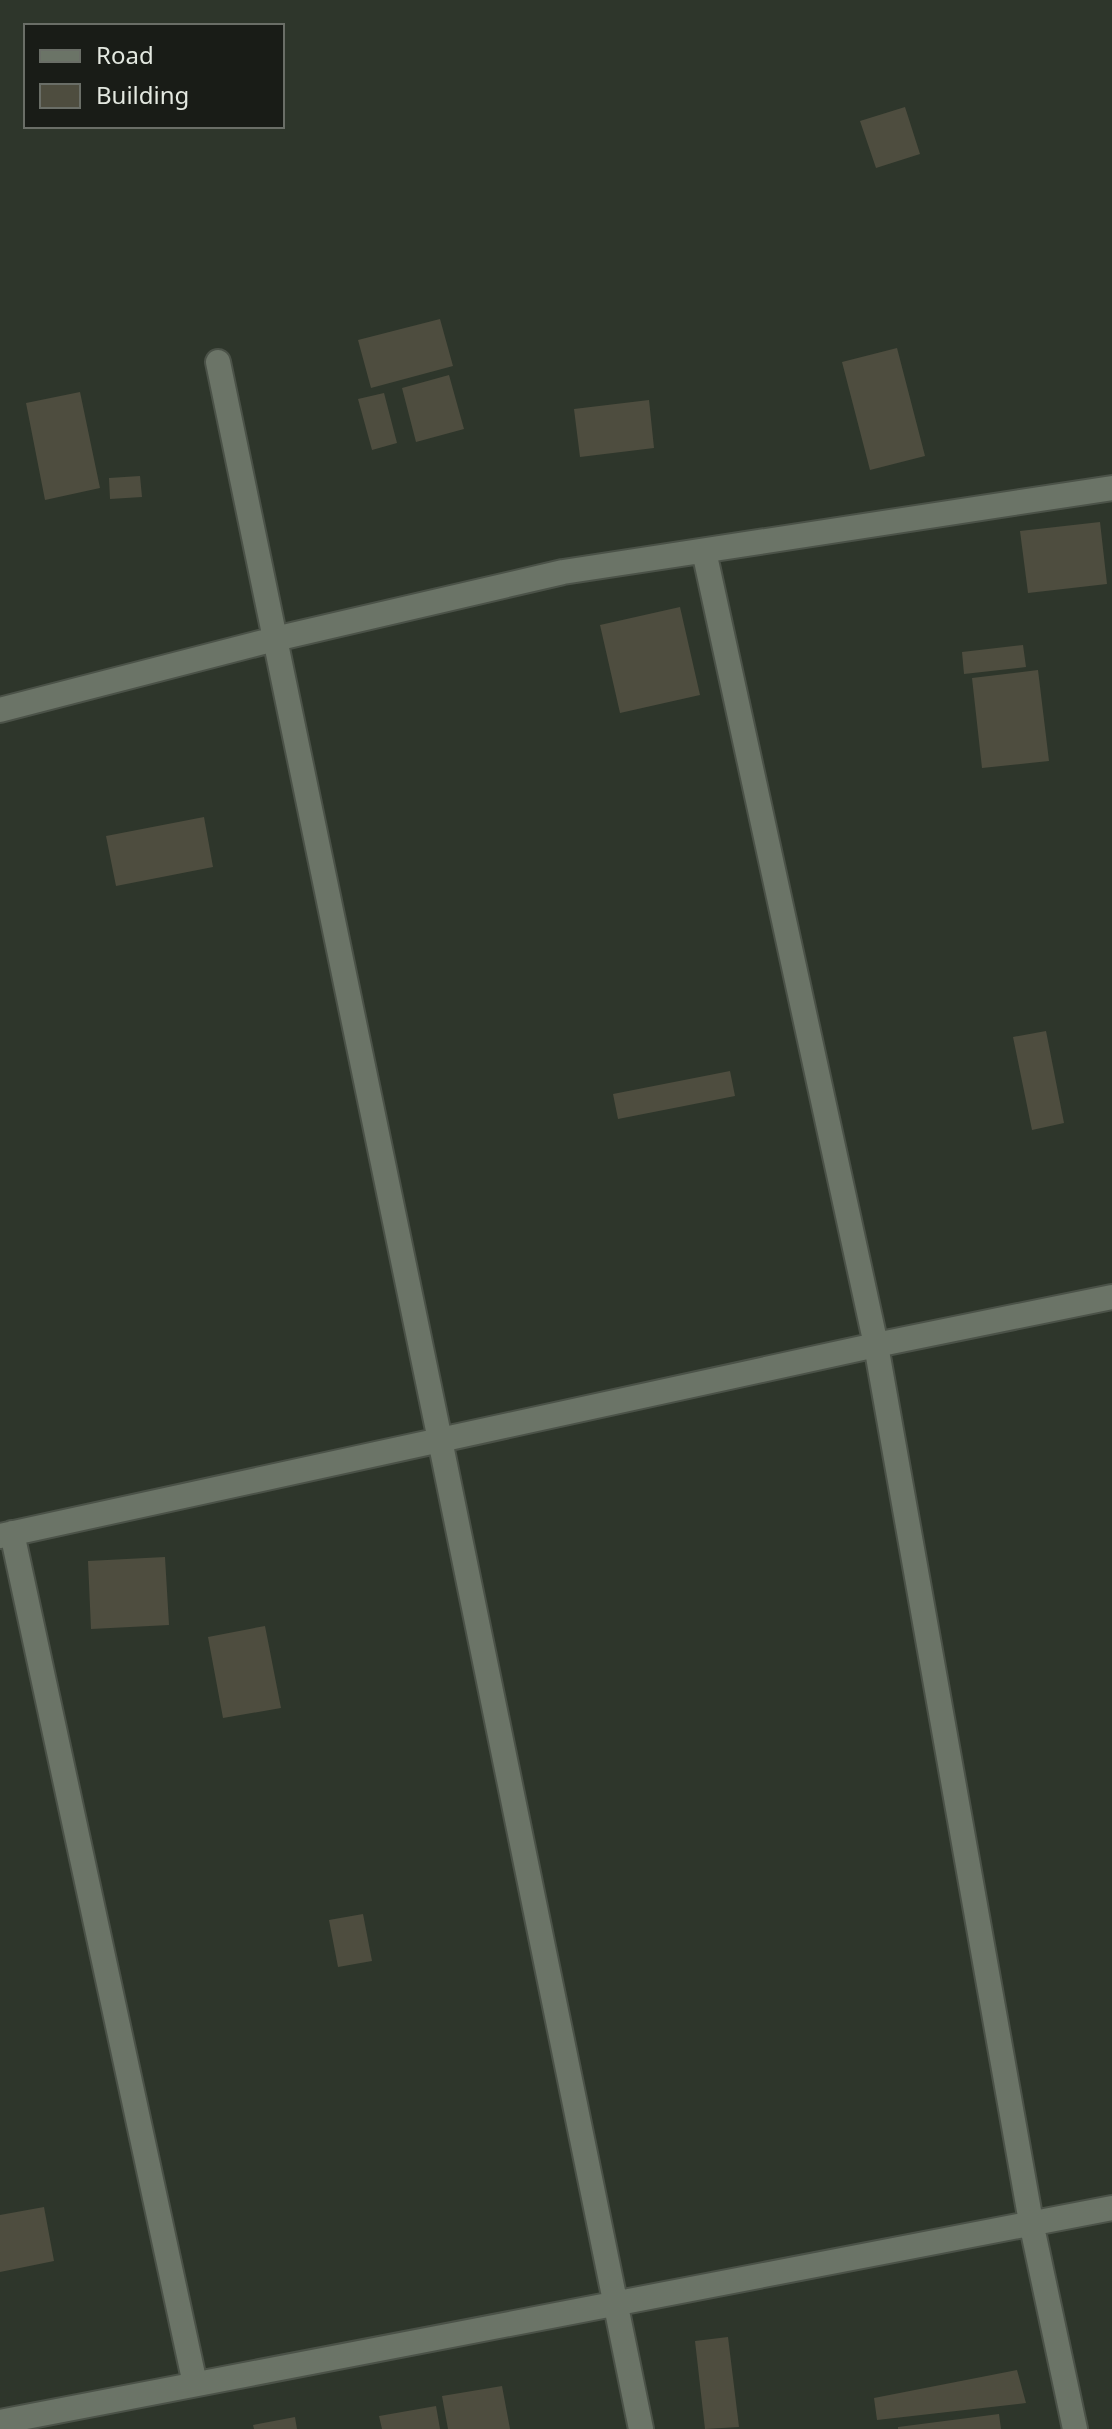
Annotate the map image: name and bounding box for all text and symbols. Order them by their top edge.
legend [24,24,284,128]
text: Road [96,38,154,71]
text: Building [96,78,189,111]

